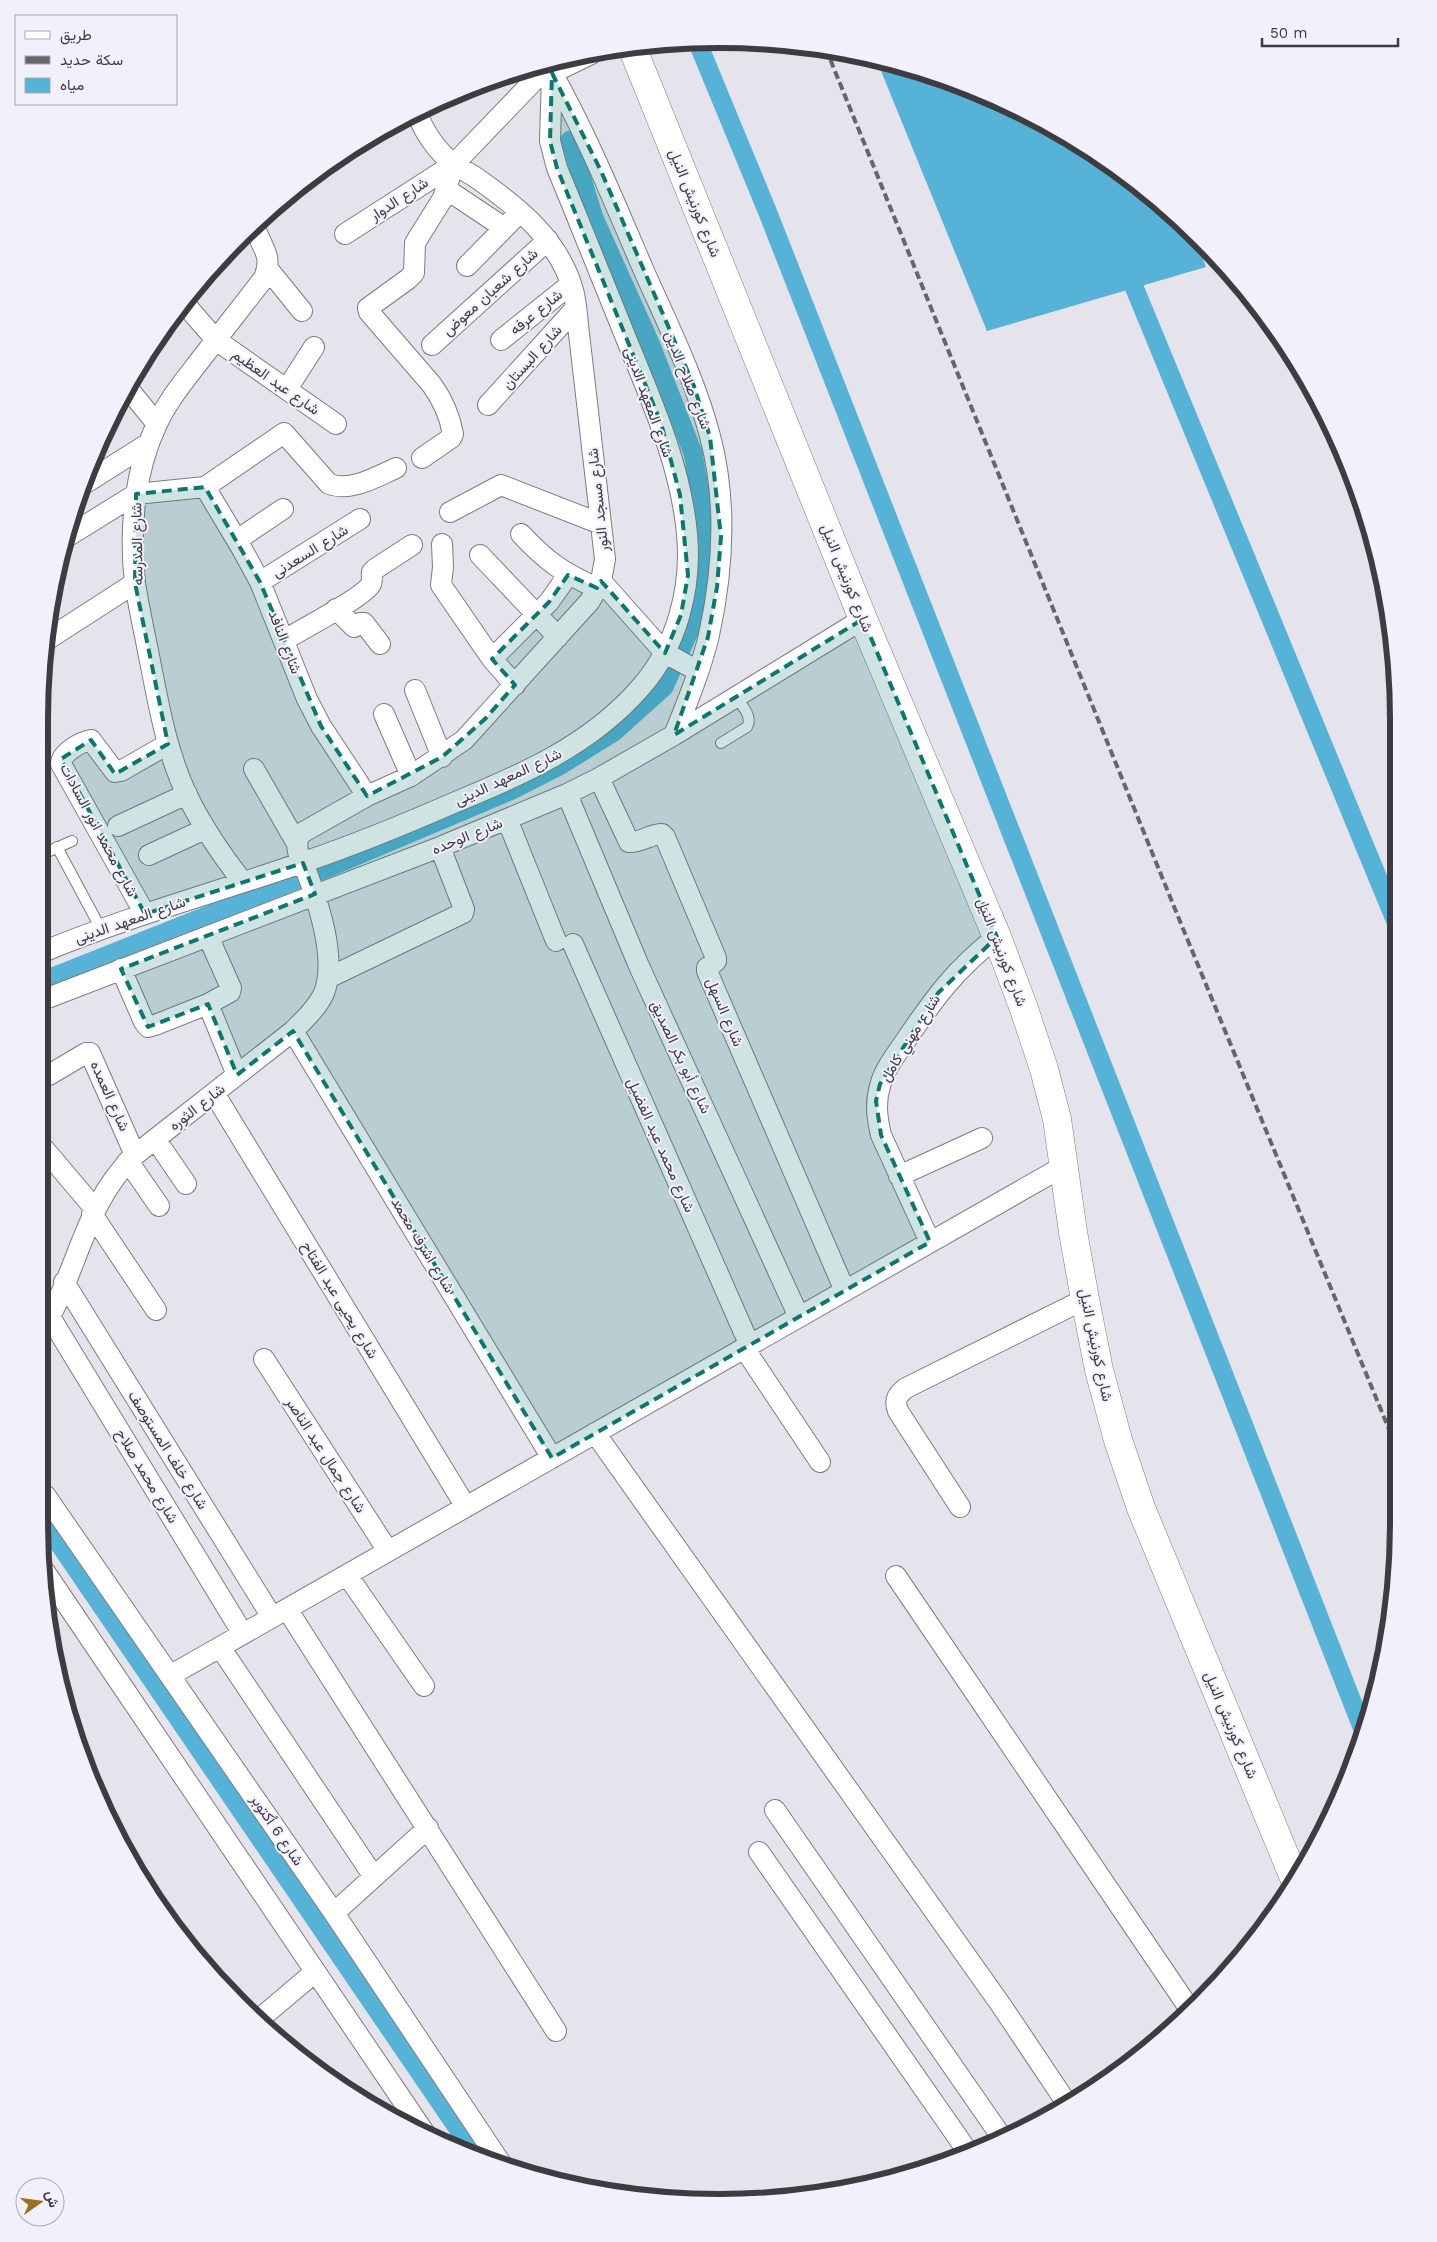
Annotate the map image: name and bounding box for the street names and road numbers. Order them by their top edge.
street label: شارع كورنيش النيل [663,146,725,261]
street label: شارع الدوار [365,173,433,227]
street label: شارع شعبان معوض [439,244,543,341]
street label: شارع عرفه [506,285,567,340]
street label: شارع البستان [498,321,567,394]
street label: شارع صلاح الدين [659,328,715,433]
street label: شارع المعهد الدينى [619,344,677,460]
street label: شارع عبد العظيم [228,345,323,421]
street label: شارع مسجد النور [584,447,614,554]
street label: شارع المدرسه [127,502,149,586]
street label: شارع السعدنى [269,520,353,583]
street label: شارع كورنيش النيل [815,521,877,636]
street label: شارع النافد [263,608,305,677]
street label: شارع المعهد الدينى [452,744,565,811]
street label: شارع محمد انور السادات [55,760,142,901]
street label: شارع الوحده [429,814,506,860]
street label: شارع المعهد الدينى [72,893,189,949]
street label: شارع كورنيش النيل [971,895,1031,1010]
street label: شارع السهل [701,975,748,1050]
street label: شارع مهني كامل [876,991,947,1087]
street label: شارع أبو بكر الصديق [645,998,715,1117]
street label: شارع العمده [85,1058,134,1135]
street label: شارع محمد عبد الفضيل [621,1075,699,1216]
street label: شارع الثوره [165,1079,230,1136]
street label: شارع اشرف محمد [386,1194,459,1297]
street label: شارع يحيى عبد الفتاح [296,1238,382,1363]
street label: شارع كورنيش النيل [1073,1287,1117,1404]
street label: شارع خلف المستوصف [122,1387,212,1514]
street label: شارع جمال عبد الناصر [280,1393,370,1517]
street label: شارع محمد صلاح [110,1426,182,1528]
street label: شارع كورنيش النيل [1198,1669,1262,1782]
street label: شارع 6 أكتوبر [244,1790,307,1870]

